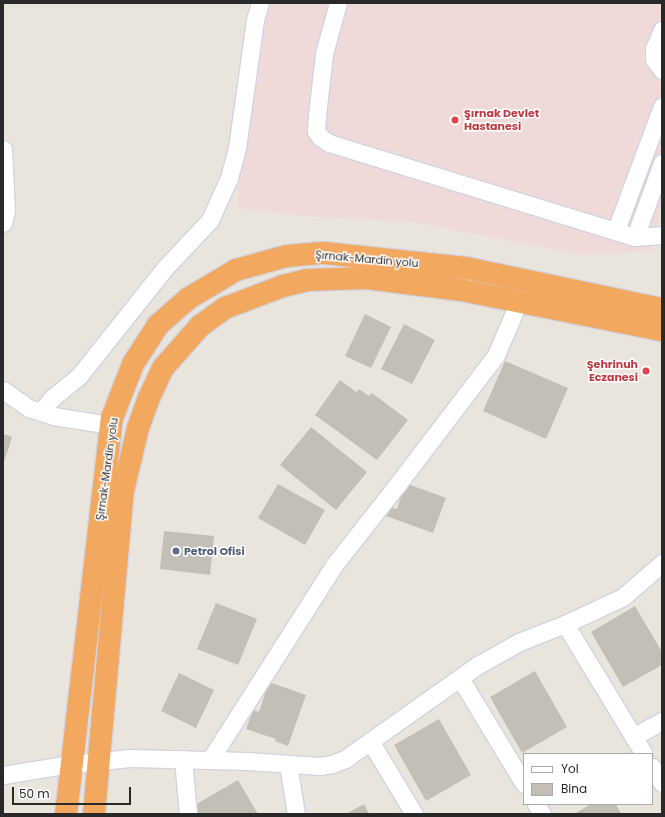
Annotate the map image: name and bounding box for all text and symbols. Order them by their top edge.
place label: Şırnak Devlet Hastanesi [464,107,539,133]
marker: Şırnak Devlet Hastanesi [449,114,461,126]
street label: Şırnak-Mardin yolu [315,248,419,270]
place label: Şehrinuh Eczanesi [587,358,638,384]
marker: Şehrinuh Eczanesi [641,366,651,376]
street label: Şırnak-Mardin yolu [93,417,121,521]
place label: Petrol Ofisi [184,544,245,558]
marker: Petrol Ofisi [171,546,181,556]
legend [523,753,653,805]
text: Yol [561,760,579,777]
scale bar [14,779,133,805]
text: Bina [561,780,587,797]
text: 50 m [19,785,50,802]

